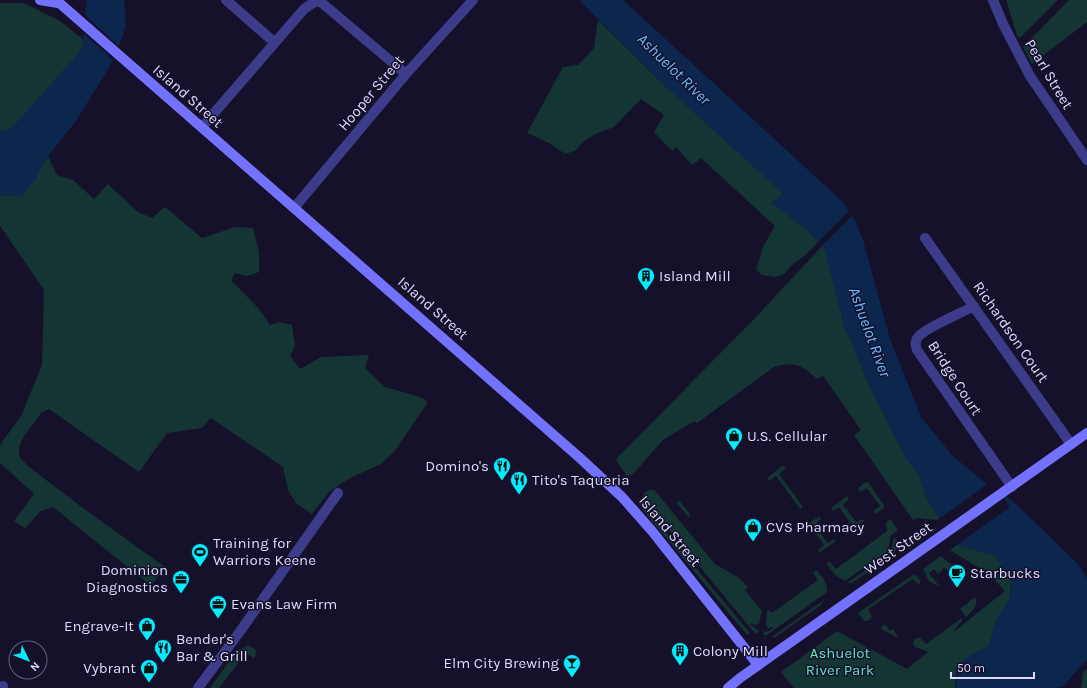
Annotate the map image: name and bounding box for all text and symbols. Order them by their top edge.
water label: Ashuelot River [633,29,715,109]
street label: Pearl Street [1021,36,1077,113]
street label: Hooper Street [334,51,408,134]
street label: Island Street [149,61,227,132]
building icon: Island Mill [636,266,656,291]
place label: Island Mill [659,267,731,285]
street label: Island Street [394,273,472,344]
street label: Richardson Court [969,278,1053,386]
water label: Ashuelot River [845,284,895,380]
street label: Bridge Court [924,337,986,419]
shop icon: U.S. Cellular [724,426,744,451]
place label: U.S. Cellular [747,427,828,445]
restaurant icon: Domino's [492,456,512,481]
place label: Domino's [425,457,489,475]
restaurant icon: Tito's Taqueria [509,470,529,495]
place label: Tito's Taqueria [532,471,629,489]
street label: Island Street [635,492,705,570]
shop icon: CVS Pharmacy [743,517,763,542]
place label: CVS Pharmacy [766,518,864,536]
street label: West Street [861,518,936,578]
place label: Training for Warriors Keene [213,534,316,569]
sports icon: Training for Warriors Keene [190,542,210,567]
place label: Dominion Diagnostics [86,561,168,596]
cafe icon: Starbucks [947,563,967,588]
place label: Starbucks [970,564,1040,582]
office icon: Dominion Diagnostics [171,569,191,594]
office icon: Evans Law Firm [208,594,228,619]
place label: Evans Law Firm [231,595,337,613]
shop icon: Engrave-It [137,616,157,641]
place label: Engrave-It [64,617,134,635]
place label: Bender's Bar & Grill [176,630,248,665]
restaurant icon: Bender's Bar & Grill [153,638,173,663]
north arrow [8,640,48,680]
building icon: Colony Mill [670,641,690,666]
place label: Colony Mill [693,642,768,660]
park label: Ashuelot River Park [806,644,874,679]
bar icon: Elm City Brewing [562,653,582,678]
place label: Elm City Brewing [444,654,560,672]
scale bar [951,654,1034,680]
shop icon: Vybrant [139,658,159,683]
text: N [28,659,42,674]
place label: Vybrant [83,659,136,677]
text: 50 m [957,661,985,675]

